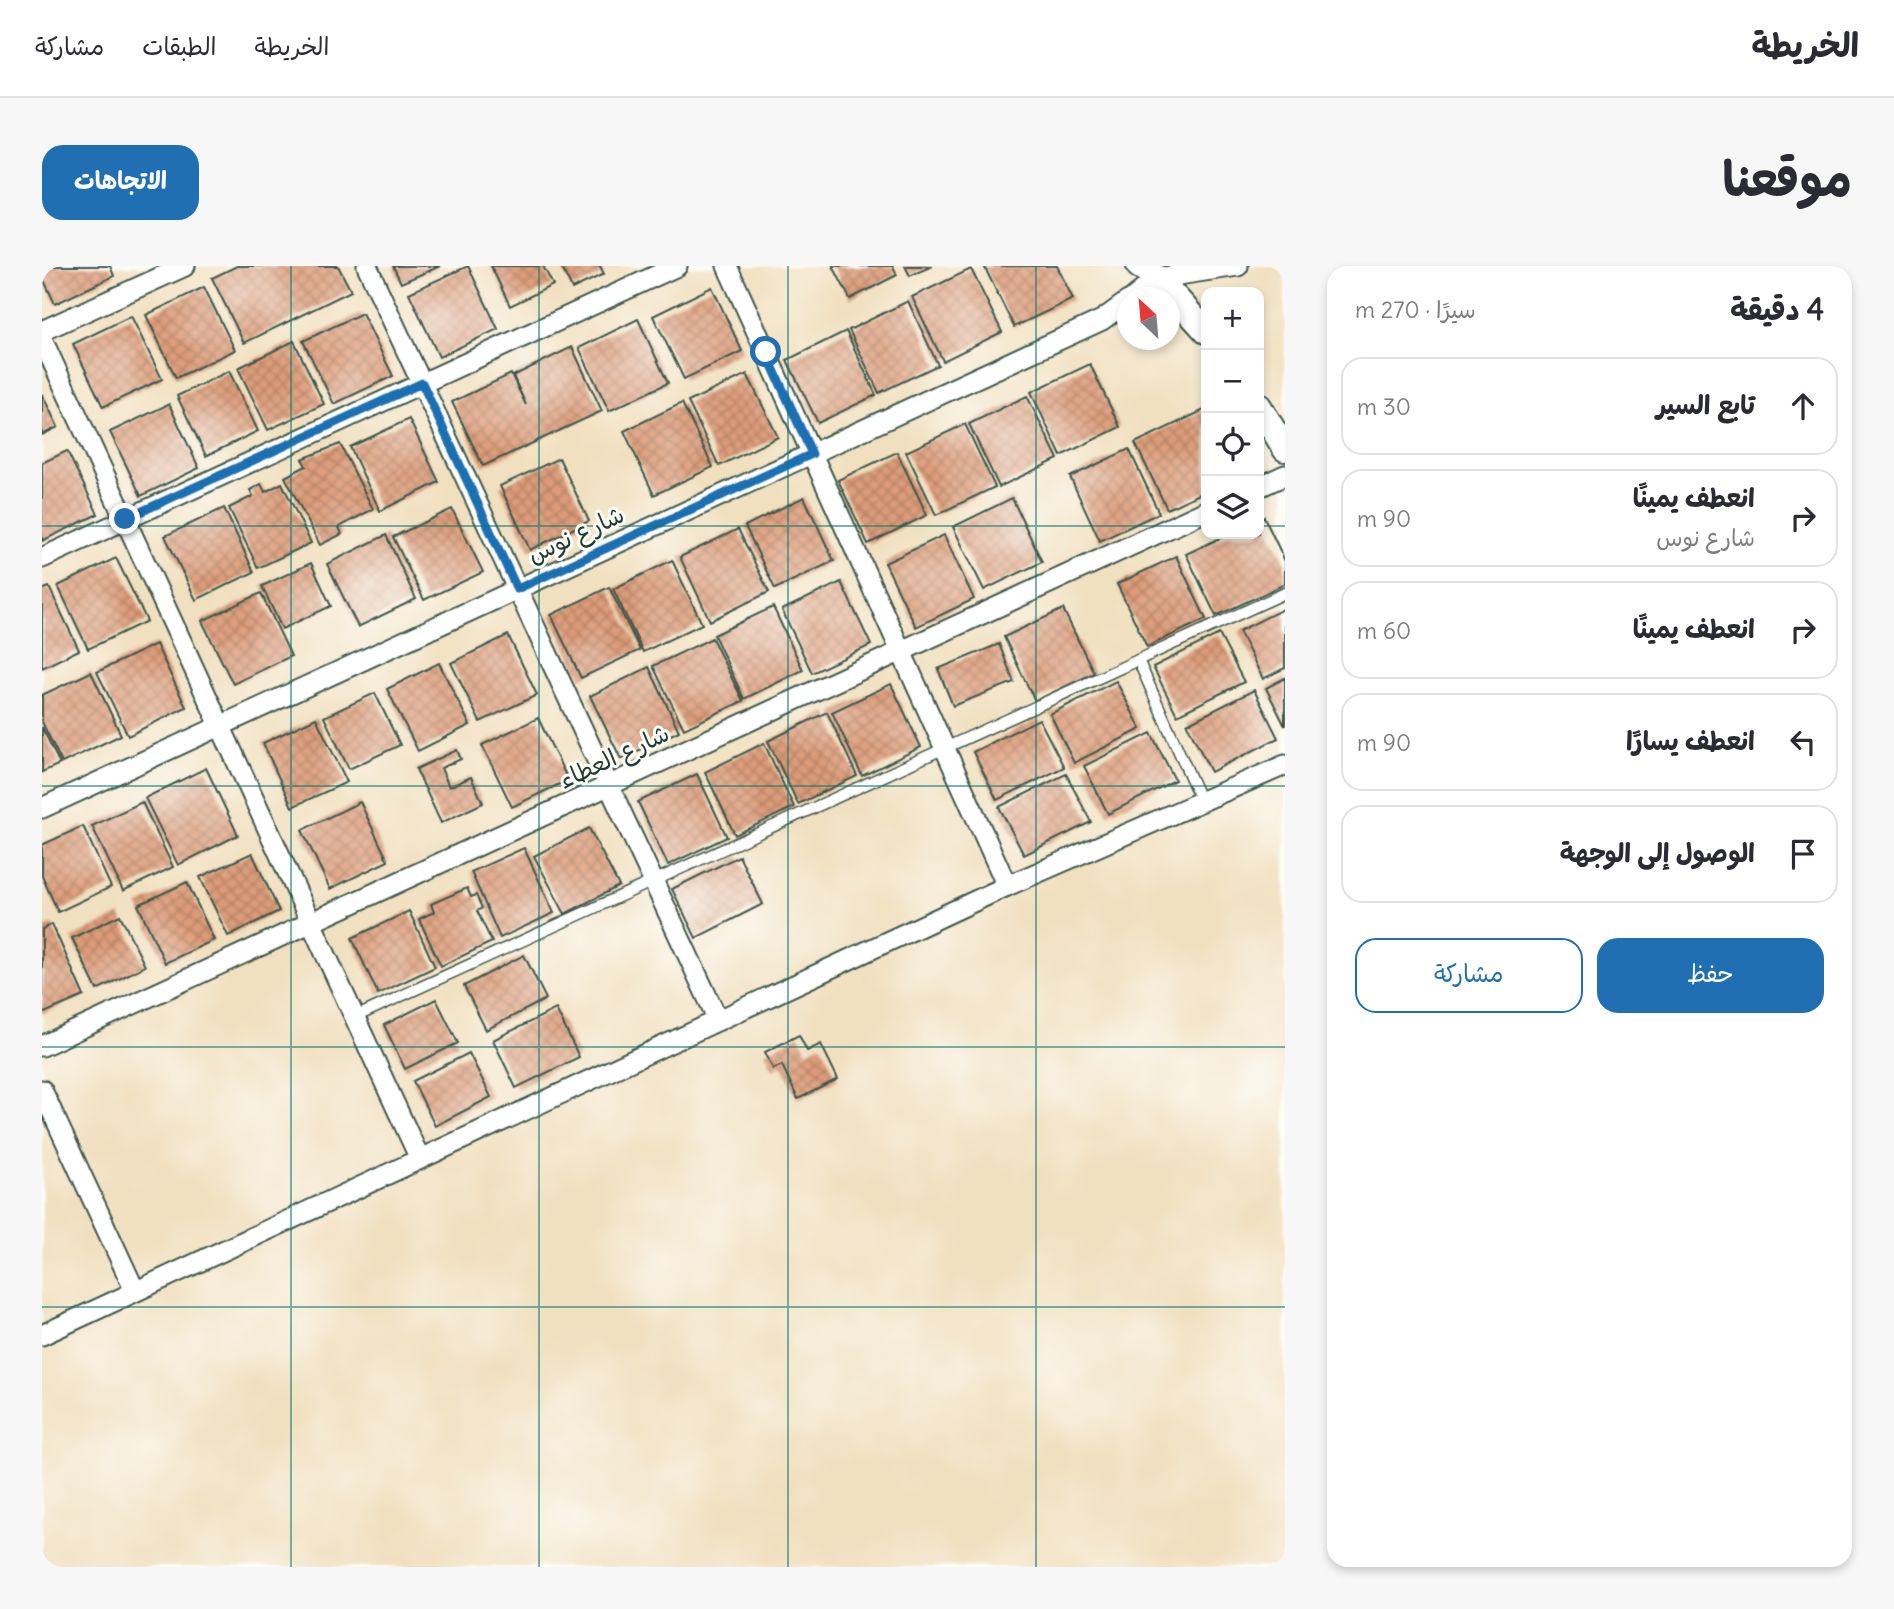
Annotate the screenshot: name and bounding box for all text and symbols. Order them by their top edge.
text: الخريطة [1752,24,1859,66]
text: مشاركة [35,31,104,61]
text: الطبقات [142,31,217,61]
text: الخريطة [255,31,329,61]
button: الاتجاهات [42,145,199,220]
text: موقعنا [1722,148,1852,209]
north arrow [1117,287,1180,350]
map controls [1201,287,1264,539]
button: + [1201,287,1264,350]
text: 4 دقيقة [1730,290,1824,328]
text: سيرًا · 270 m [1355,295,1476,324]
route start [750,336,781,367]
button: − [1201,350,1264,413]
icon: ahead [1784,387,1822,425]
text: تابع السير [1656,388,1755,421]
text: 30 m [1357,392,1411,421]
button: locate [1201,413,1264,476]
button: layers [1201,476,1264,539]
text: انعطف يمينًا [1633,481,1755,514]
street label: شارع نوس [523,499,630,572]
icon: right [1784,499,1822,537]
route end [109,503,140,534]
text: 90 m [1357,504,1411,533]
text: شارع نوس [1656,523,1755,552]
icon: right [1784,611,1822,649]
text: انعطف يمينًا [1633,612,1755,645]
text: 60 m [1357,616,1411,645]
street label: شارع العطاء [554,718,675,797]
icon: left [1784,723,1822,761]
text: انعطف يسارًا [1626,724,1755,757]
text: 90 m [1357,728,1411,757]
icon: arrive [1784,835,1822,873]
text: الوصول إلى الوجهة [1560,836,1755,869]
button: مشاركة [1355,938,1583,1013]
button: حفظ [1597,938,1824,1013]

